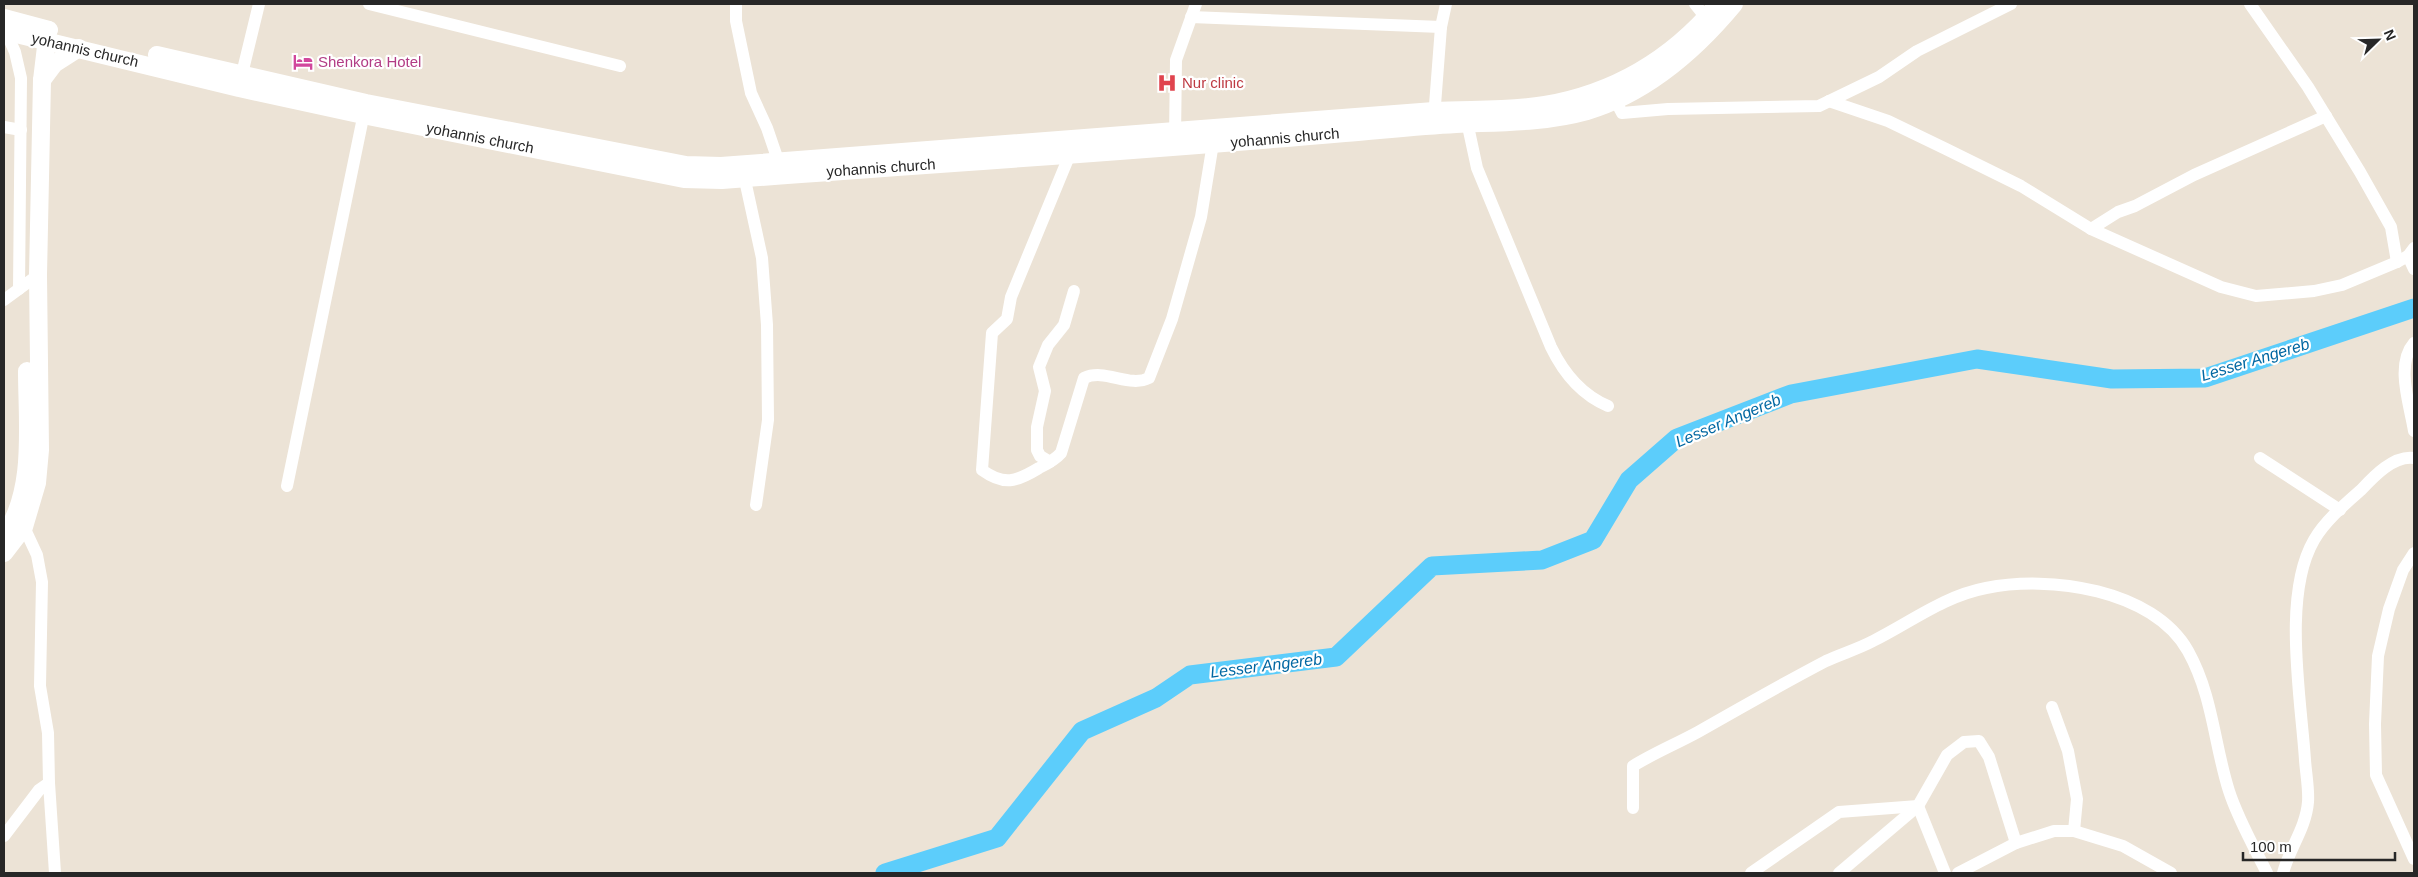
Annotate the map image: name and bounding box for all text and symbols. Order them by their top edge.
north arrow [2353,15,2403,65]
text: N [2381,27,2399,43]
street label: yohannis church [30,29,140,70]
hotel icon: Shenkora Hotel [292,51,314,73]
place label: Shenkora Hotel [318,53,421,70]
hospital icon: Nur clinic [1156,72,1178,94]
place label: Nur clinic [1182,74,1244,91]
street label: yohannis church [425,119,535,156]
street label: yohannis church [1230,124,1340,151]
street label: yohannis church [826,155,936,180]
water label: Lesser Angereb [2199,335,2311,384]
water label: Lesser Angereb [1673,391,1783,450]
water label: Lesser Angereb [1209,650,1323,681]
scale bar [2243,830,2396,862]
text: 100 m [2250,838,2292,855]

